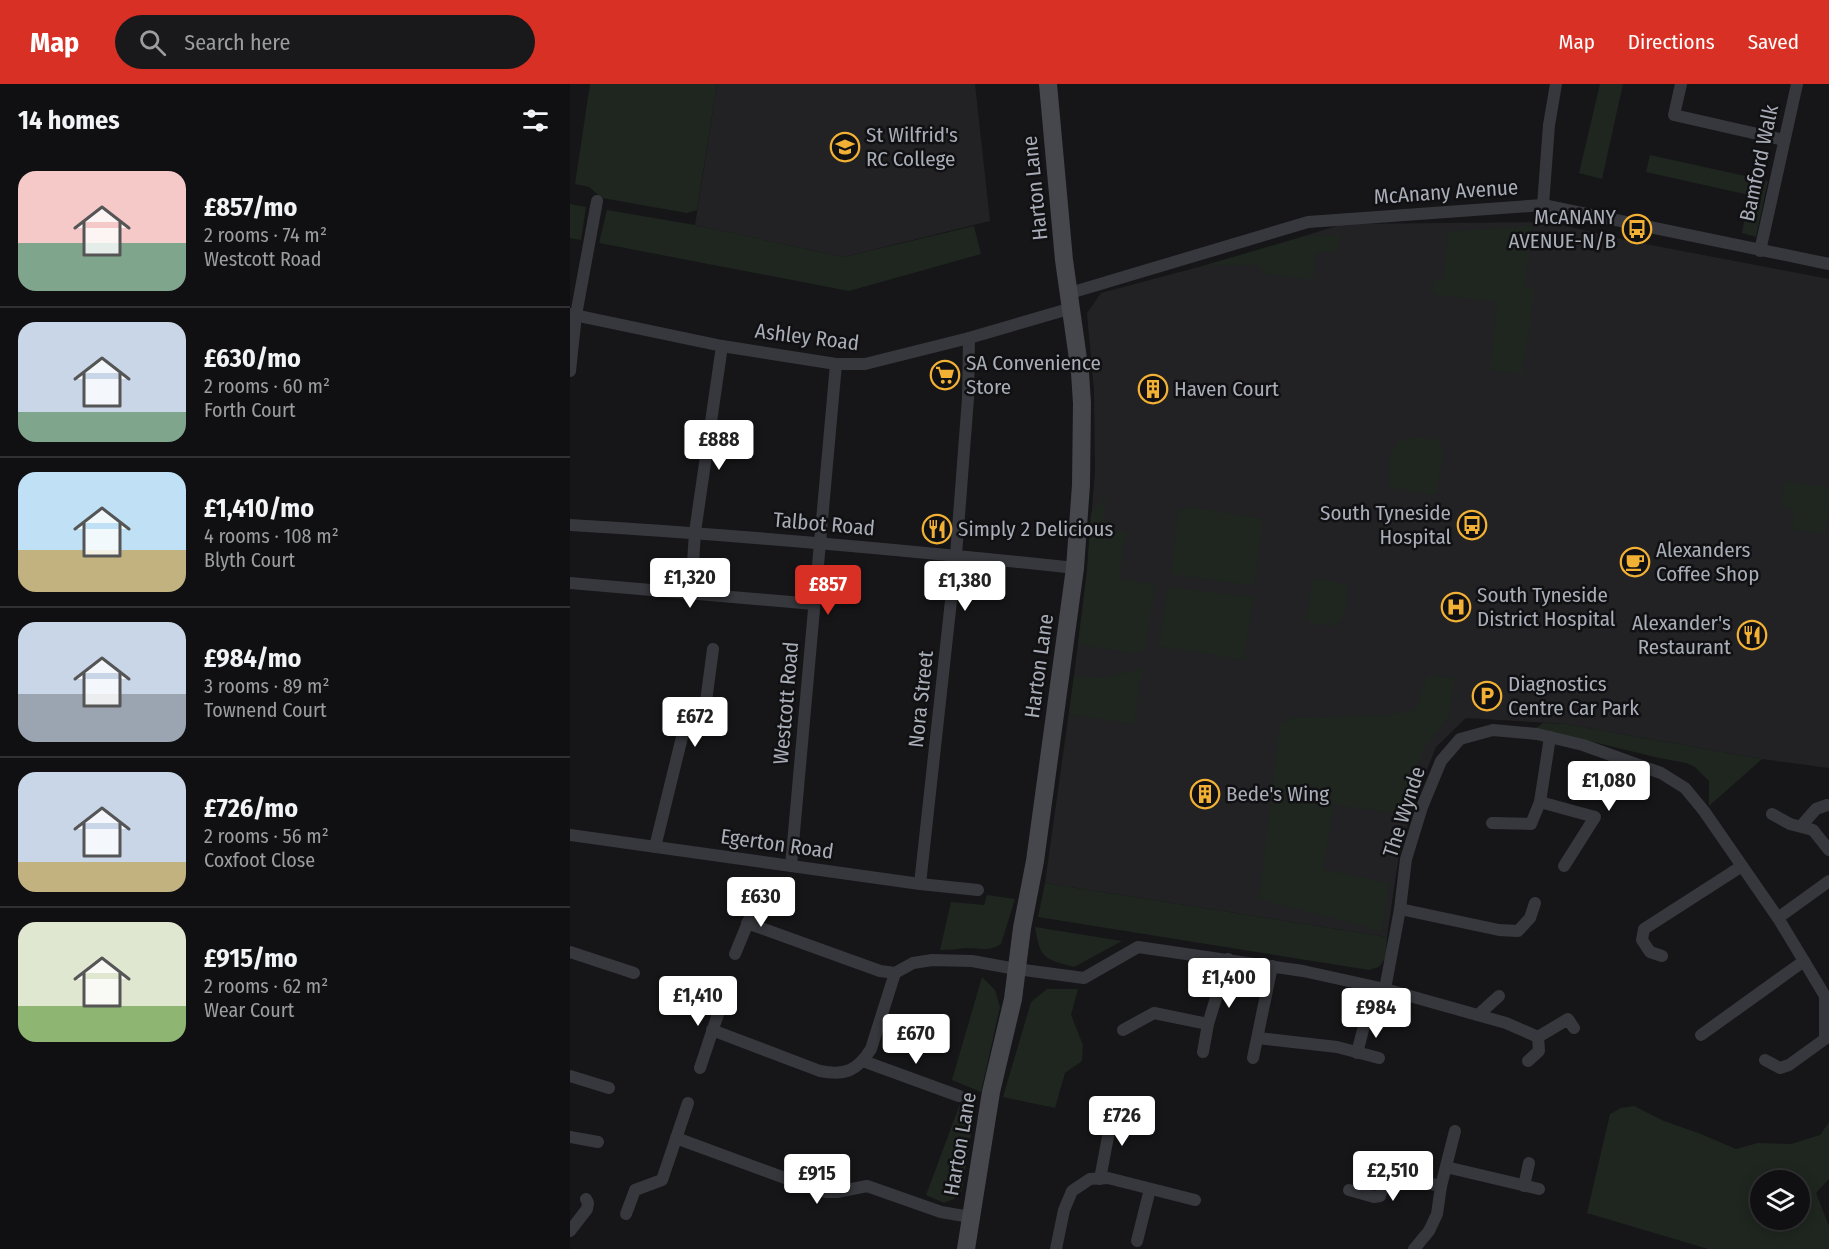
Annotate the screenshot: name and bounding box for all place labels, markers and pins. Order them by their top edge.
place label: St Wilfrid's RC College [866,122,958,172]
school or university icon: St Wilfrid's RC College [829,131,861,163]
place label: McANANY AVENUE-N/B [1508,204,1617,254]
bus stop icon: McANANY AVENUE-N/B [1621,213,1653,245]
place label: SA Convenience Store [966,350,1101,400]
supermarket icon: SA Convenience Store [929,359,961,391]
building icon: Haven Court [1137,373,1169,405]
place label: Haven Court [1174,376,1279,402]
pin: £888 [683,420,755,471]
place label: South Tyneside Hospital [1320,500,1451,550]
bus stop icon: South Tyneside Hospital [1456,509,1488,541]
restaurant icon: Simply 2 Delicious [921,513,953,545]
place label: Simply 2 Delicious [958,516,1114,542]
place label: Alexanders Coffee Shop [1656,537,1759,587]
cafe icon: Alexanders Coffee Shop [1619,546,1651,578]
pin: £1,320 [641,558,739,609]
pin: £1,380 [916,561,1014,612]
pin: £857 [792,565,864,616]
place label: South Tyneside District Hospital [1477,582,1616,632]
hospital icon: South Tyneside District Hospital [1440,591,1472,623]
place label: Alexander's Restaurant [1632,610,1731,660]
restaurant icon: Alexander's Restaurant [1736,619,1768,651]
place label: Diagnostics Centre Car Park [1508,671,1639,721]
parking icon: Diagnostics Centre Car Park [1471,680,1503,712]
pin: £672 [659,697,731,748]
pin: £1,080 [1560,761,1658,812]
building icon: Bede's Wing [1189,778,1221,810]
place label: Bede's Wing [1226,781,1329,807]
pin: £630 [725,877,797,928]
pin: £1,400 [1180,958,1278,1009]
pin: £1,410 [649,976,747,1027]
pin: £984 [1340,988,1412,1039]
pin: £670 [880,1014,952,1065]
pin: £726 [1086,1096,1158,1147]
pin: £2,510 [1344,1151,1442,1202]
pin: £915 [781,1154,853,1205]

